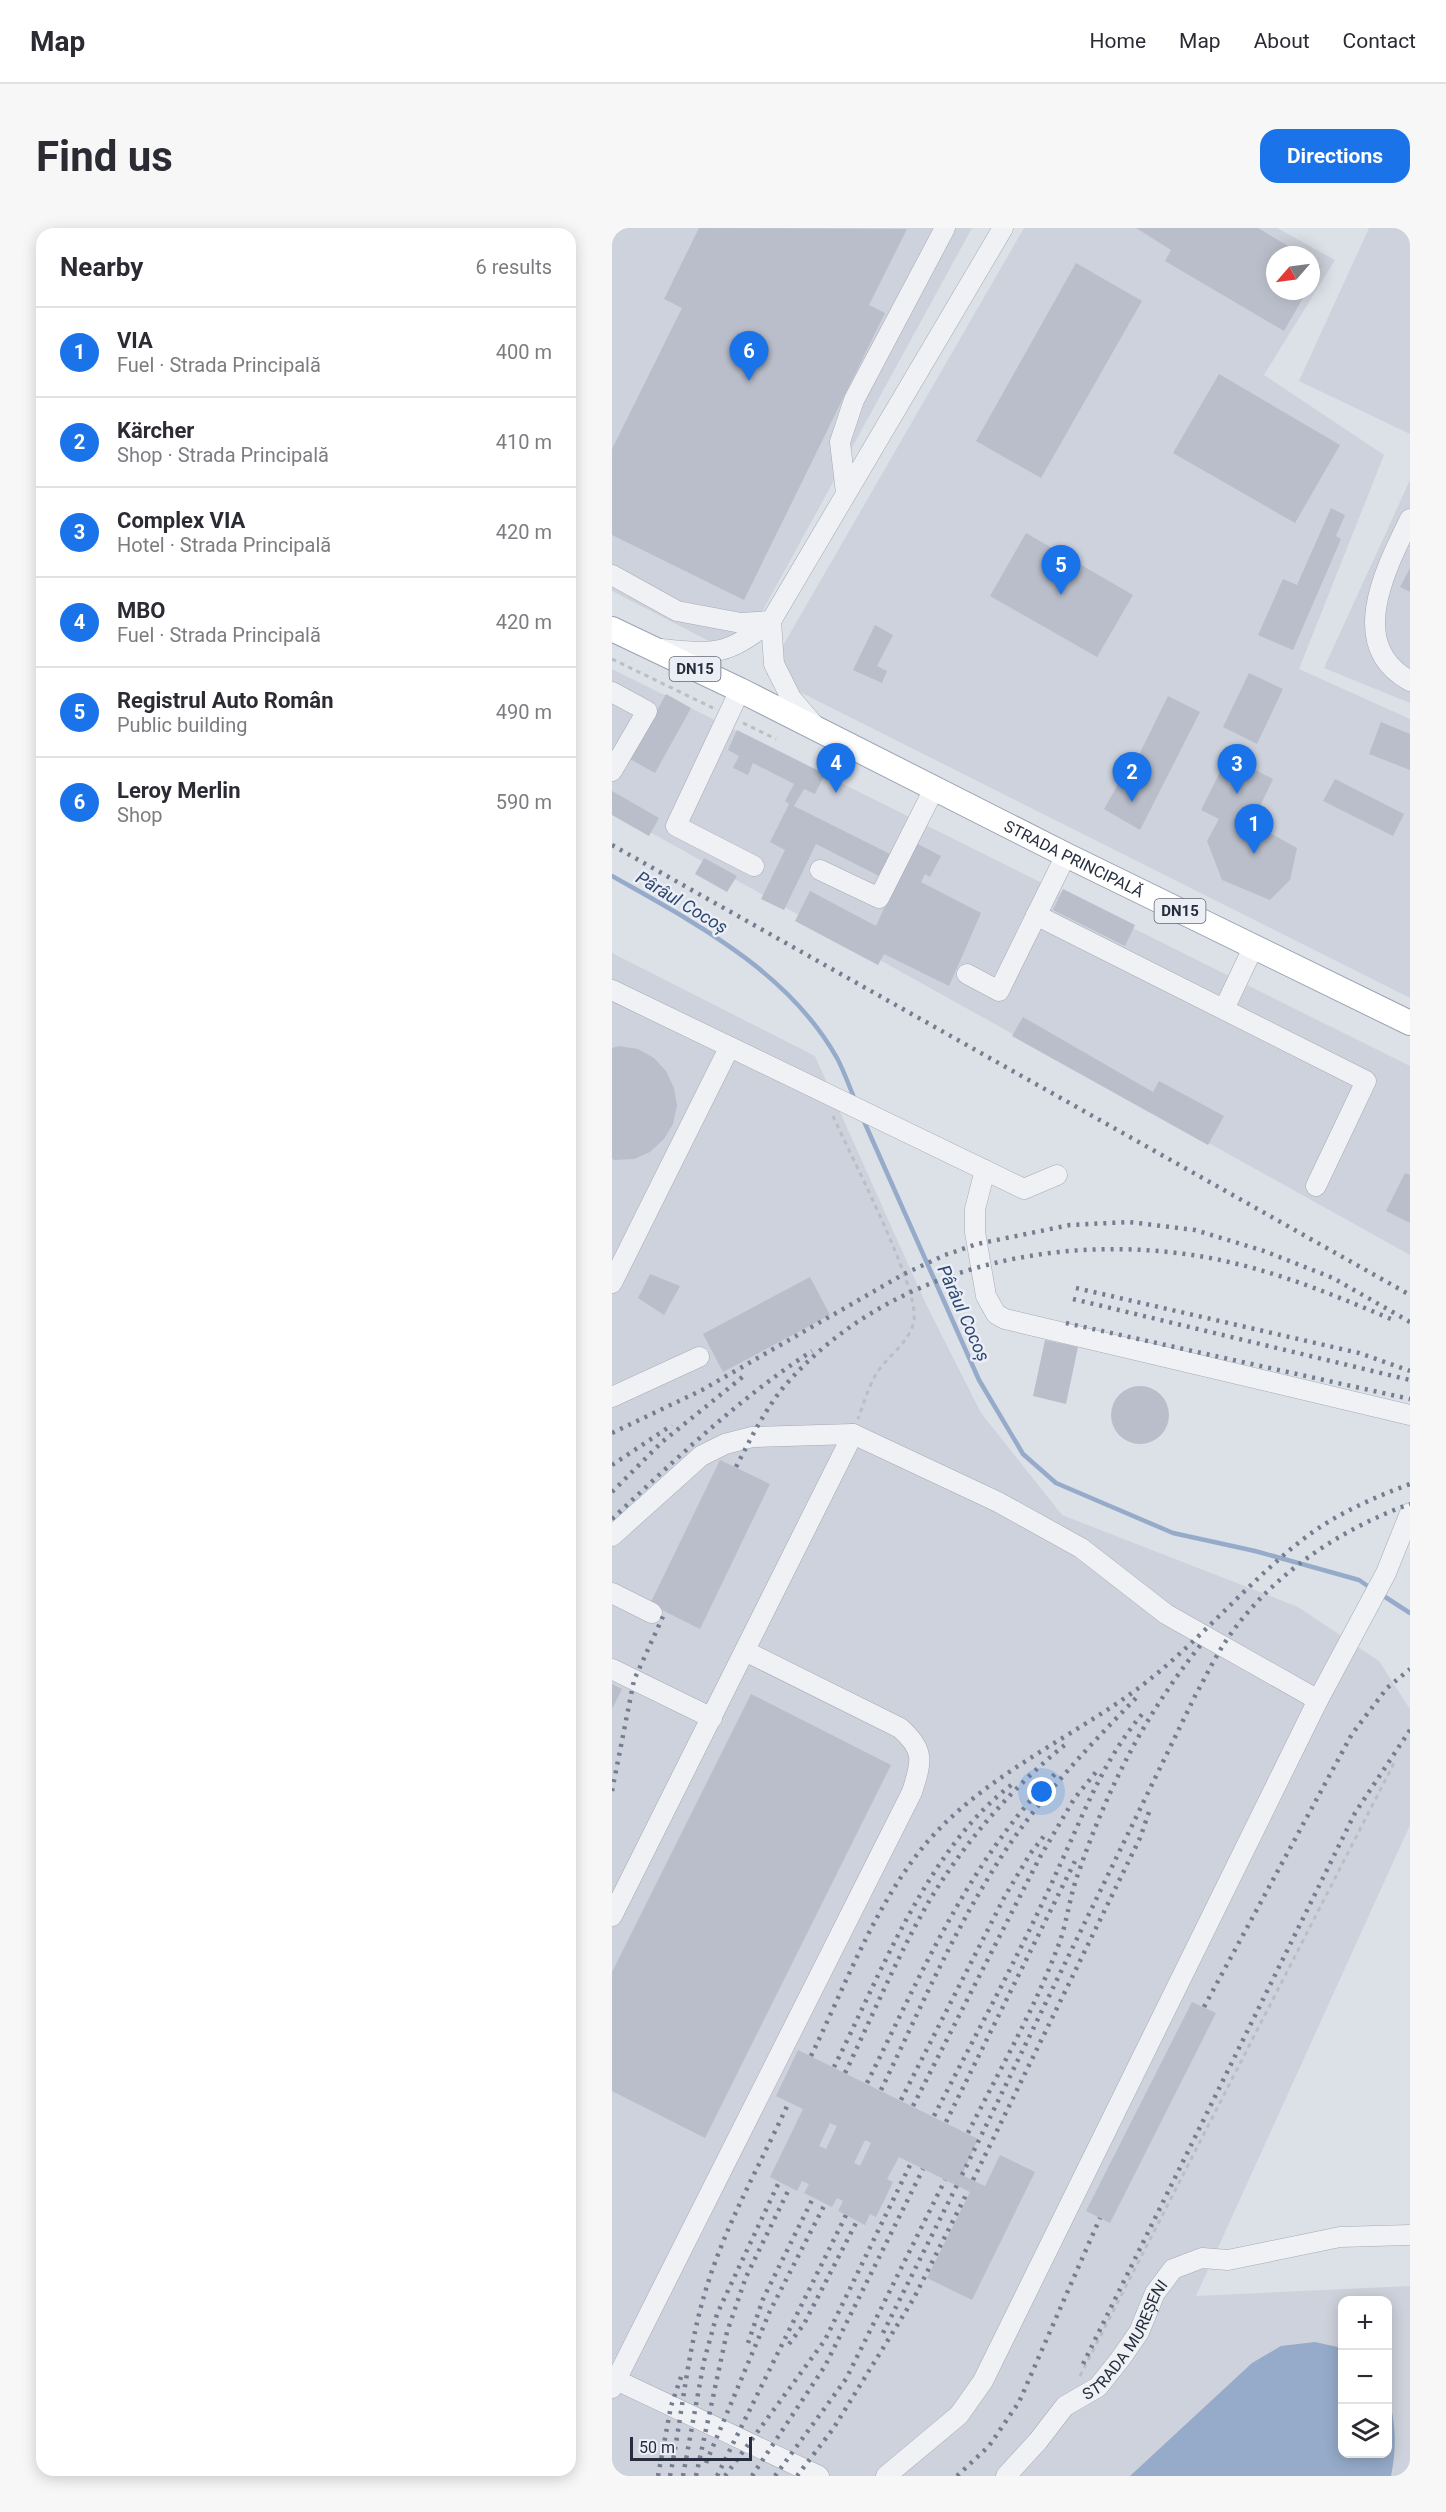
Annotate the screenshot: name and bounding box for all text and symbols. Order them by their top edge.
text: Map [30,25,85,58]
text: Home [1090,29,1146,53]
text: Map [1179,29,1221,53]
text: About [1254,29,1310,53]
text: Contact [1343,29,1416,53]
button: Directions [1260,129,1410,183]
text: Find us [36,132,173,181]
north arrow [1266,246,1320,300]
text: Nearby [60,252,143,282]
text: 6 results [476,255,552,279]
text: VIA [117,328,153,353]
pin: 6 [730,332,768,381]
text: 1 [74,340,85,364]
text: 400 m [496,340,552,364]
text: Fuel · Strada Principală [117,353,321,377]
text: Kärcher [117,418,194,443]
text: 2 [74,430,85,454]
text: 410 m [496,430,552,454]
text: Shop · Strada Principală [117,443,329,467]
text: Complex VIA [117,508,245,533]
text: 3 [74,520,85,544]
text: 420 m [496,520,552,544]
text: Hotel · Strada Principală [117,533,331,557]
pin: 5 [1042,546,1080,595]
text: MBO [117,598,165,623]
text: 4 [74,610,85,634]
text: 420 m [496,610,552,634]
text: Fuel · Strada Principală [117,623,321,647]
road number: DN15 [670,657,721,681]
text: Registrul Auto Român [117,688,333,713]
text: 5 [74,700,85,724]
text: 490 m [496,700,552,724]
text: Public building [117,713,247,737]
pin: 4 [816,744,856,793]
pin: 3 [1218,744,1256,794]
pin: 2 [1112,752,1152,802]
text: Leroy Merlin [117,778,240,803]
text: 6 [74,790,85,814]
text: 590 m [496,790,552,814]
text: Shop [117,803,163,827]
pin: 1 [1234,804,1274,854]
street label: STRADA PRINCIPALĂ [1001,816,1147,901]
water label: Pârâul Cocoș [632,866,732,938]
road number: DN15 [1154,899,1206,923]
water label: Pârâul Cocoș [933,1262,995,1365]
your location [1027,1777,1056,1806]
street label: STRADA MUREȘENI [1079,2276,1171,2404]
map controls [1338,2296,1392,2458]
button: + [1338,2296,1392,2350]
button: − [1338,2350,1392,2404]
button: layers [1338,2404,1392,2458]
scale bar [630,2434,752,2462]
text: 50 m [639,2438,675,2457]

